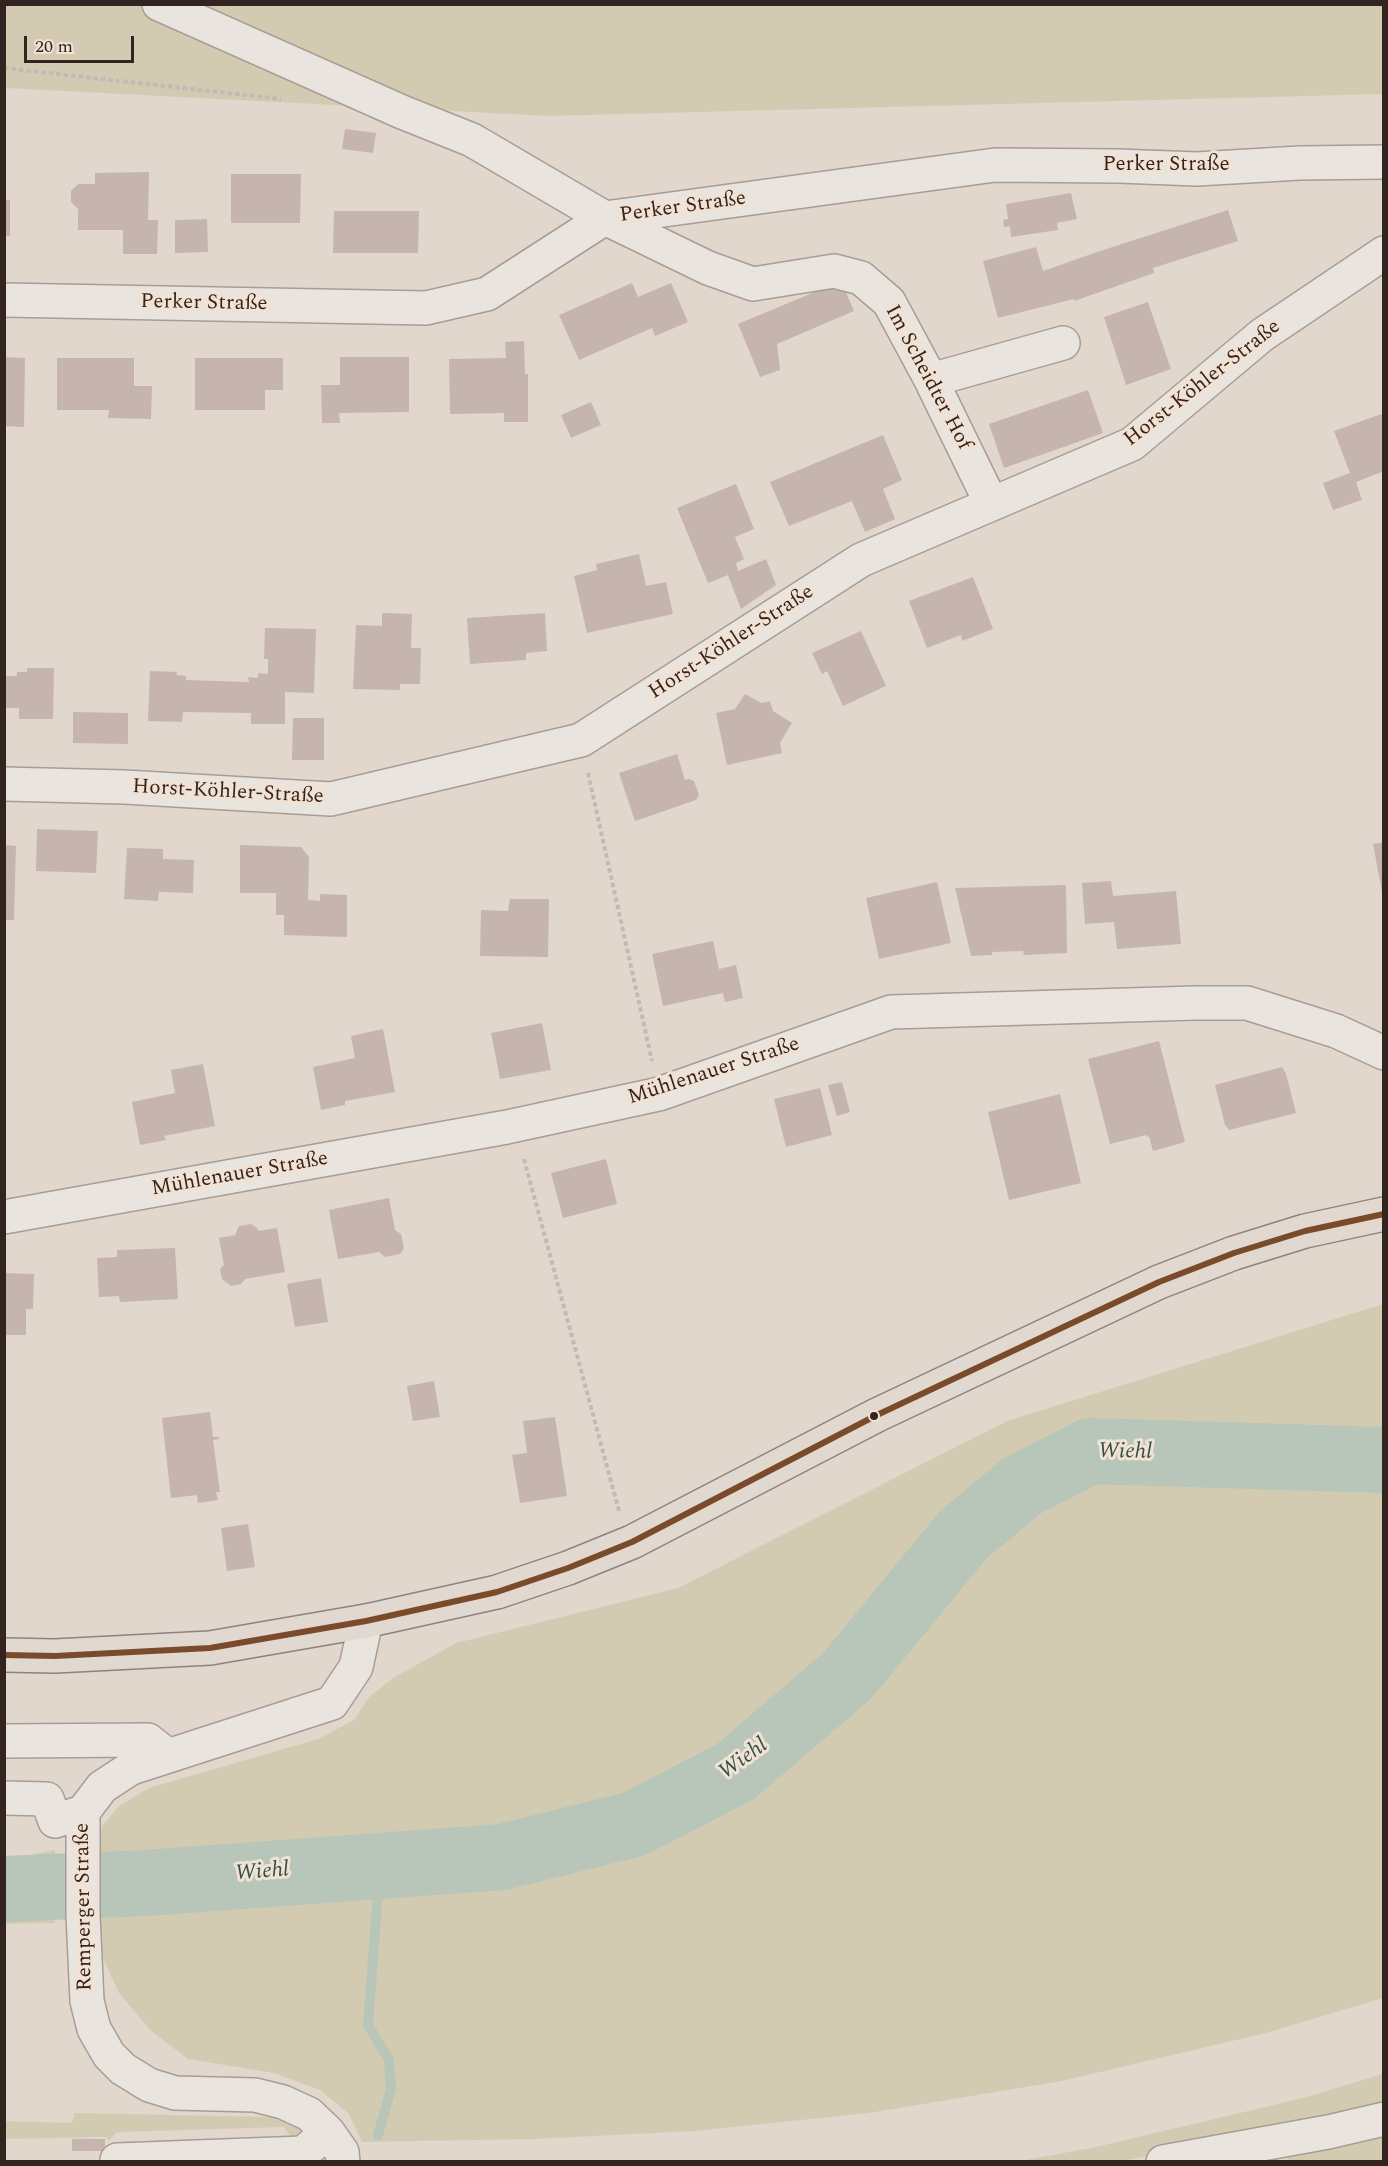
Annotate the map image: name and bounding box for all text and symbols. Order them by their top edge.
scale bar [27,24,136,62]
text: 20 m [35,33,73,60]
street label: Perker Straße [1102,153,1230,179]
street label: Perker Straße [618,187,748,229]
street label: Perker Straße [140,290,268,318]
street label: Im Scheidter Hof [878,301,976,455]
street label: Horst-Köhler-Straße [1120,315,1286,453]
street label: Horst-Köhler-Straße [645,580,819,706]
street label: Horst-Köhler-Straße [132,775,324,811]
street label: Mühlenauer Straße [625,1032,803,1112]
street label: Mühlenauer Straße [150,1147,330,1203]
unlabelled marker [868,1410,880,1422]
water label: Wiehl [1098,1439,1152,1467]
water label: Wiehl [714,1733,774,1787]
street label: Remperger Straße [71,1823,99,1991]
water label: Wiehl [234,1858,290,1888]

